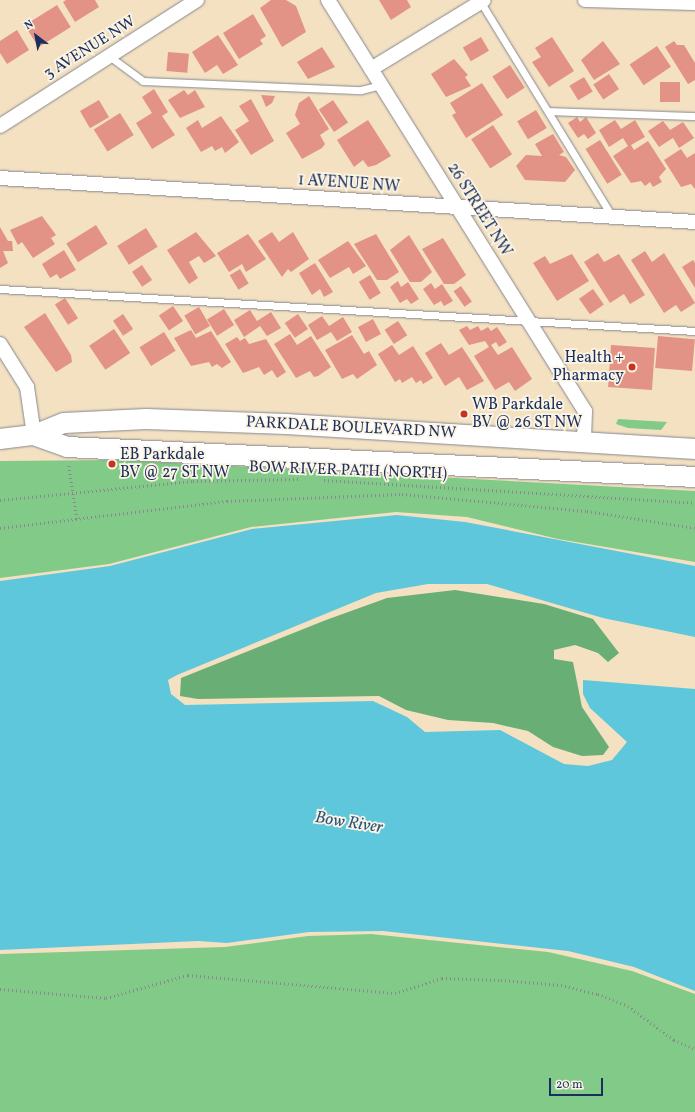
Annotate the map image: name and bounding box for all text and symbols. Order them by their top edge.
street label: 3 AVENUE NW [41,12,139,84]
north arrow [16,16,56,56]
text: N [22,17,37,34]
street label: 26 STREET NW [442,159,516,261]
street label: 1 AVENUE NW [297,171,401,197]
place label: Health + Pharmacy [553,348,624,386]
marker: Health + Pharmacy [627,362,637,372]
place label: WB Parkdale BV @ 26 ST NW [472,395,583,433]
marker: WB Parkdale BV @ 26 ST NW [459,409,469,419]
street label: PARKDALE BOULEVARD NW [245,413,457,443]
place label: EB Parkdale BV @ 27 ST NW [120,445,230,483]
street label: BOW RIVER PATH (NORTH) [248,458,448,484]
marker: EB Parkdale BV @ 27 ST NW [107,459,117,469]
water label: Bow River [314,808,384,838]
scale bar [551,1070,605,1096]
text: 20 m [556,1077,583,1093]

